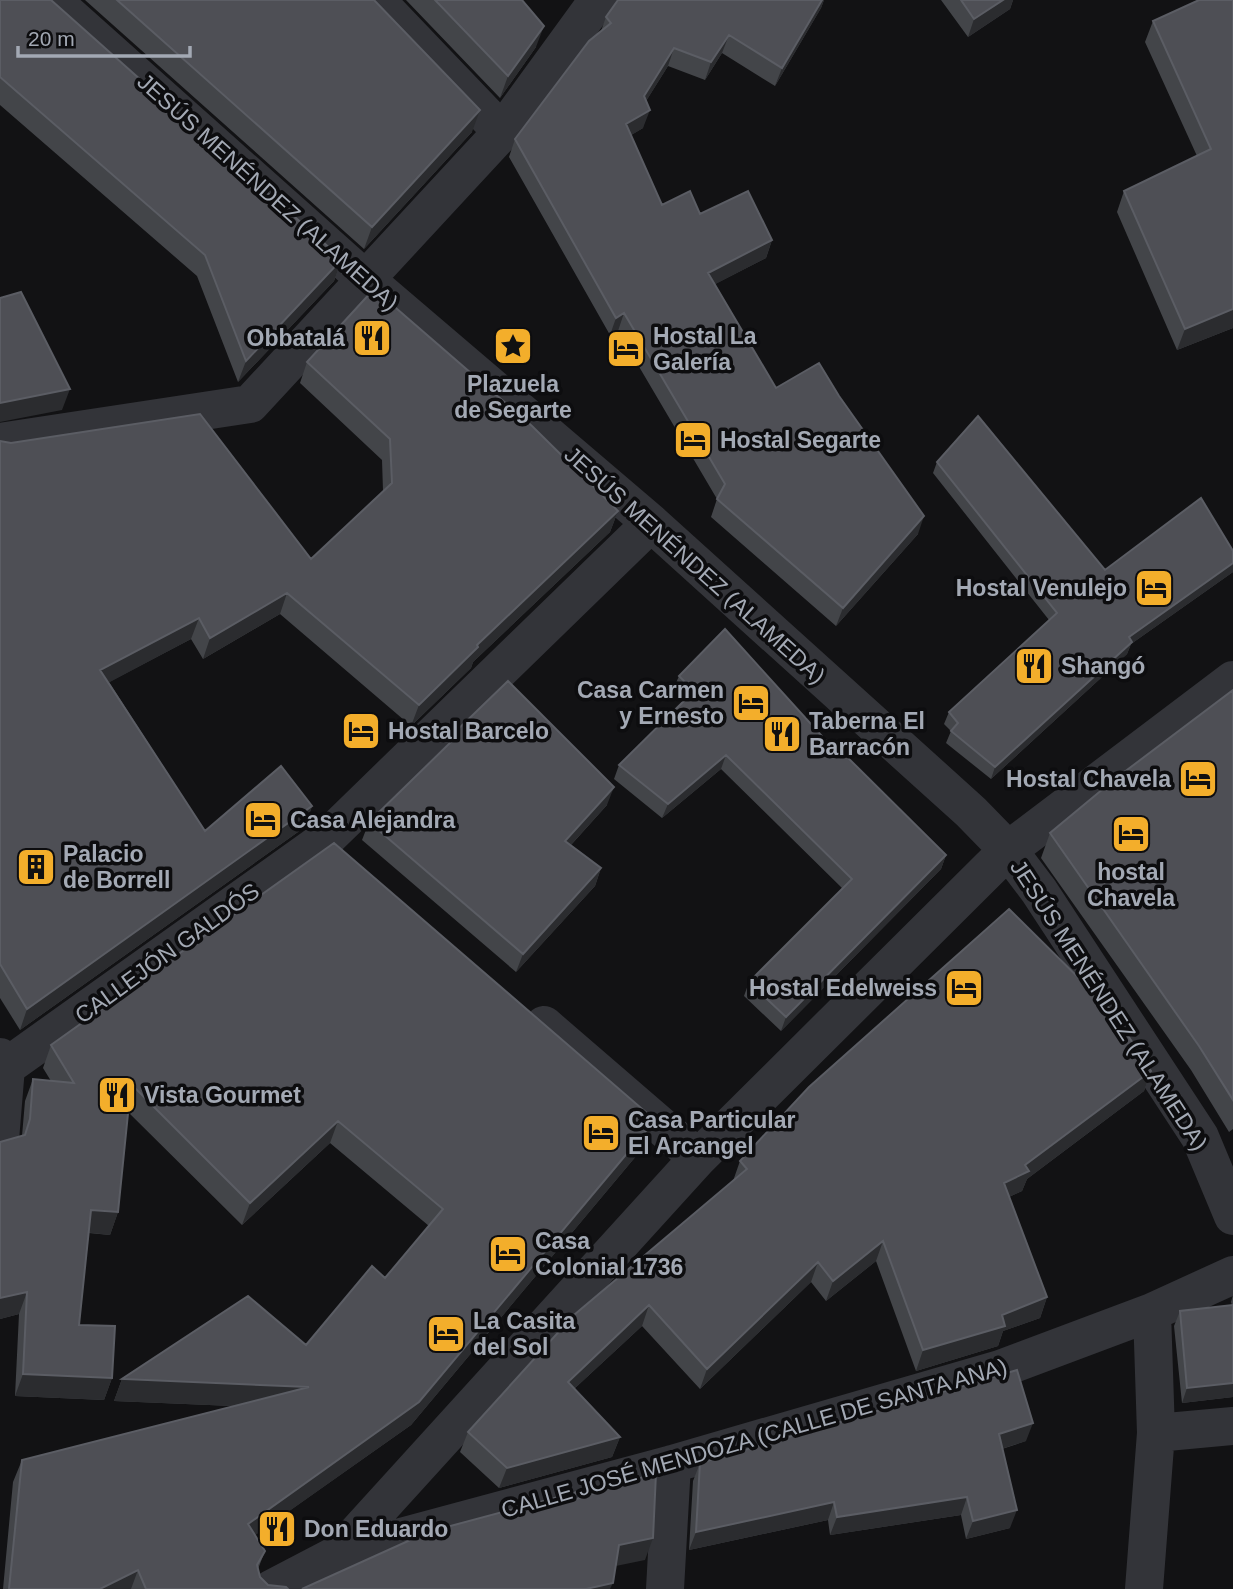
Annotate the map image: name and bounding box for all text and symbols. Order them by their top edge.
scale bar [18,14,189,58]
text: 20 m [28,27,75,50]
street label: JESÚS MENÉNDEZ (ALAMEDA) [133,68,403,316]
restaurant icon: Obbatalá [351,317,393,359]
place label: Hostal La Galería [653,323,757,375]
place label: Obbatalá [247,325,345,351]
place icon: Plazuela de Segarte [492,325,534,367]
hotel icon: Hostal La Galería [605,328,647,370]
place label: Plazuela de Segarte [454,371,572,423]
hotel icon: Hostal Segarte [672,419,714,461]
place label: Hostal Segarte [720,427,881,453]
street label: JESÚS MENÉNDEZ (ALAMEDA) [560,441,830,689]
hotel icon: Hostal Venulejo [1133,567,1175,609]
place label: Hostal Venulejo [956,575,1127,601]
restaurant icon: Shangó [1013,645,1055,687]
place label: Shangó [1061,653,1145,679]
place label: Casa Carmen y Ernesto [577,677,724,729]
hotel icon: Casa Carmen y Ernesto [730,682,772,724]
place label: Taberna El Barracón [809,708,925,760]
hotel icon: Hostal Barcelo [340,710,382,752]
restaurant icon: Taberna El Barracón [761,713,803,755]
place label: Hostal Barcelo [388,718,549,744]
hotel icon: Hostal Chavela [1177,758,1219,800]
place label: Hostal Chavela [1006,766,1171,792]
hotel icon: Casa Alejandra [242,799,284,841]
place label: Casa Alejandra [290,807,456,833]
hotel icon: hostal Chavela [1110,813,1152,855]
place label: Palacio de Borrell [63,841,170,893]
building icon: Palacio de Borrell [15,846,57,888]
street label: JESÚS MENÉNDEZ (ALAMEDA) [1005,855,1213,1155]
place label: hostal Chavela [1087,859,1175,911]
street label: CALLEJÓN GALDÓS [70,877,264,1029]
hotel icon: Hostal Edelweiss [943,967,985,1009]
place label: Hostal Edelweiss [749,975,937,1001]
restaurant icon: Vista Gourmet [96,1074,138,1116]
place label: Vista Gourmet [144,1082,301,1108]
place label: Casa Particular El Arcangel [628,1107,796,1159]
hotel icon: Casa Particular El Arcangel [580,1112,622,1154]
place label: Casa Colonial 1736 [535,1228,683,1280]
hotel icon: Casa Colonial 1736 [487,1233,529,1275]
place label: La Casita del Sol [473,1308,575,1360]
hotel icon: La Casita del Sol [425,1313,467,1355]
street label: CALLE JOSÉ MENDOZA (CALLE DE SANTA ANA) [498,1353,1010,1523]
restaurant icon: Don Eduardo [256,1508,298,1550]
place label: Don Eduardo [304,1516,448,1542]

